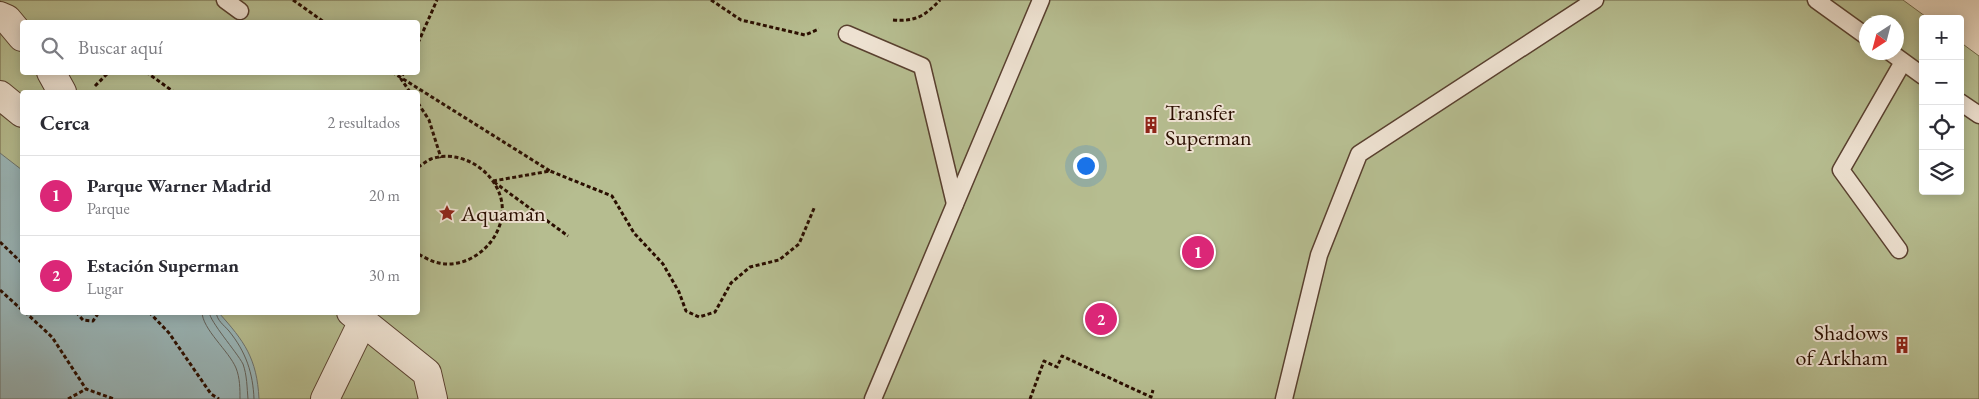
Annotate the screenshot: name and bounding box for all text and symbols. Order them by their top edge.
north arrow [1859,15,1904,60]
map controls [1919,15,1964,195]
button: + [1919,15,1964,60]
search box [20,20,420,75]
icon: search [38,34,66,62]
text: Buscar aquí [78,35,163,60]
button: − [1919,60,1964,105]
place label: Transfer Superman [1165,98,1252,152]
button: locate [1919,105,1964,150]
text: Cerca [40,109,90,136]
text: 2 resultados [328,112,400,133]
building icon: Transfer Superman [1141,115,1161,135]
button: layers [1919,150,1964,195]
your location [1073,153,1099,179]
text: Parque Warner Madrid [87,173,272,198]
text: 1 [52,185,60,206]
text: 20 m [369,185,400,206]
text: Parque [87,198,130,219]
place label: Aquaman [460,199,546,228]
place icon: Aquaman [437,203,457,223]
pin: 1 [1182,233,1214,271]
text: Estación Superman [87,253,239,278]
text: 2 [52,265,60,286]
text: 30 m [369,265,400,286]
text: Lugar [87,278,123,299]
pin: 2 [1085,300,1117,338]
place label: Shadows of Arkham [1796,318,1888,372]
building icon: Shadows of Arkham [1892,335,1912,355]

